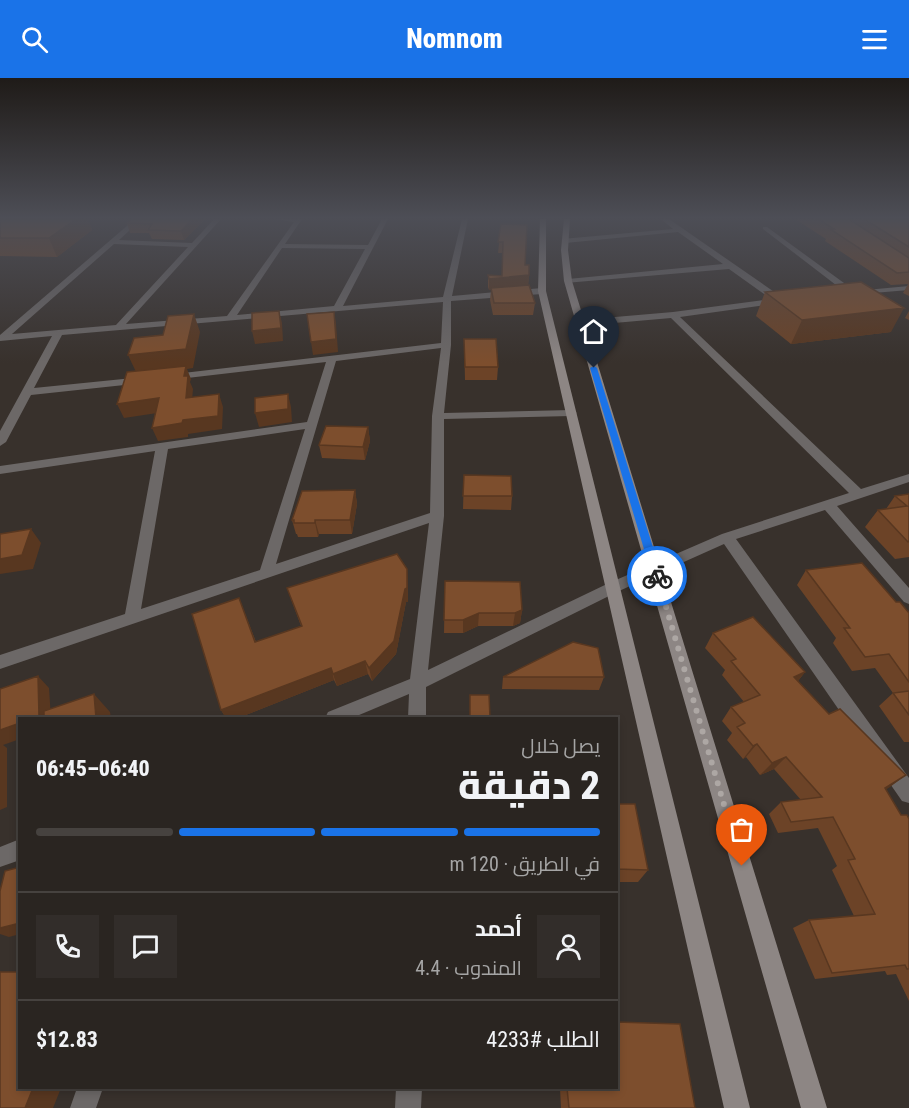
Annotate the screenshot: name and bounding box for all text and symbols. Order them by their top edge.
icon: search [18,23,51,56]
text: Nomnom [406,23,503,55]
icon: menu [858,23,891,56]
pin [568,306,619,368]
icon: home [577,315,610,348]
courier [627,546,687,606]
icon: bike [641,560,674,593]
text: يصل خلال [521,734,600,758]
text: 06:40–06:45 [36,756,150,781]
text: 2 دقيقة [458,763,600,809]
pin [716,804,767,866]
icon: bag [725,813,758,846]
text: في الطريق · 120 m [450,852,600,876]
button: phone [36,915,99,978]
button: chat [114,915,177,978]
button: person [537,915,600,978]
text: أحمد [475,916,522,941]
text: المندوب · 4.4 [415,956,522,980]
text: $12.83 [36,1027,98,1052]
text: الطلب #4233 [486,1027,600,1052]

